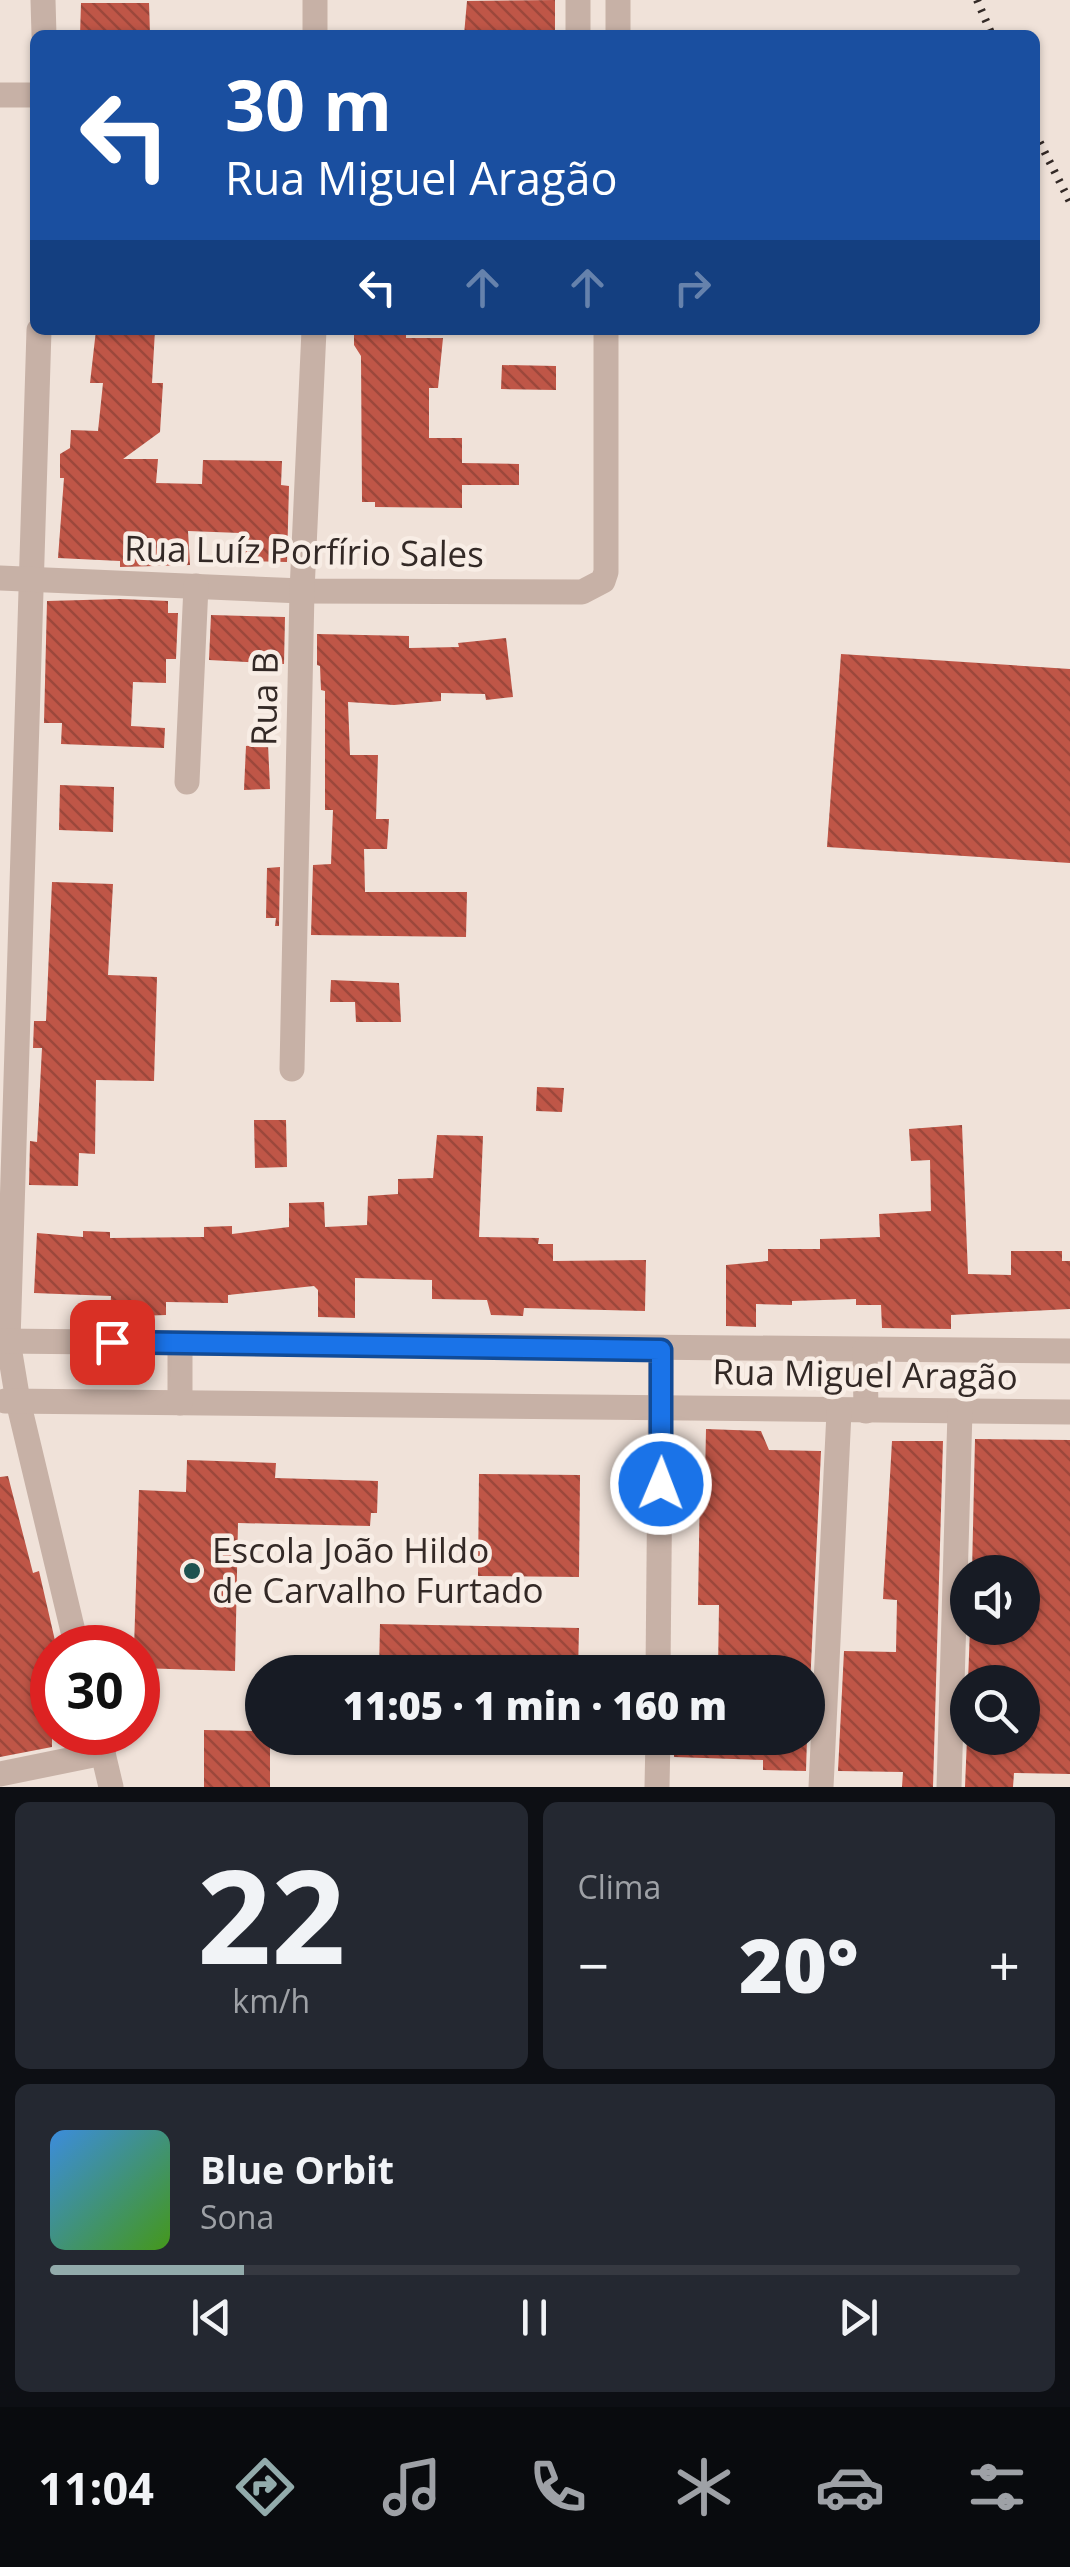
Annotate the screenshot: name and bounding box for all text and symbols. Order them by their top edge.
text: 30 m [225,56,392,152]
icon: left [60,70,190,200]
text: Rua Miguel Aragão [225,147,618,208]
icon: left [350,260,405,315]
icon: ahead [455,260,510,315]
icon: ahead [560,260,615,315]
icon: right [665,260,720,315]
street label: Rua Luíz Porfírio Sales [124,524,484,577]
street label: Rua B [239,651,288,746]
pin [70,1300,155,1385]
icon: arrive [85,1315,140,1370]
street label: Rua Miguel Aragão [712,1347,1018,1400]
position arrow [609,1432,713,1536]
place label: Escola João Hildo de Carvalho Furtado [212,1526,544,1613]
map controls [950,1555,1040,1755]
button: sound [950,1555,1040,1645]
marker: Escola João Hildo de Carvalho Furtado [181,1560,203,1582]
speed limit sign: 30 [30,1625,160,1755]
button: search [950,1665,1040,1755]
text: 11:05 · 1 min · 160 m [343,1679,727,1731]
text: 22 [197,1825,346,2002]
text: Clima [578,1865,661,1908]
text: 20° [739,1913,859,2015]
text: − [578,1927,609,2002]
text: + [989,1927,1020,2002]
text: km/h [232,1979,310,2022]
text: Blue Orbit [200,2143,394,2195]
text: Sona [200,2195,274,2238]
icon: previous [184,2290,239,2345]
icon: pause [507,2290,562,2345]
icon: next [831,2290,886,2345]
icon: directions [230,2452,300,2522]
icon: music [377,2452,447,2522]
icon: phone [523,2452,593,2522]
icon: climate [669,2452,739,2522]
icon: car [815,2452,885,2522]
icon: filters [962,2452,1032,2522]
text: 11:04 [38,2457,154,2518]

